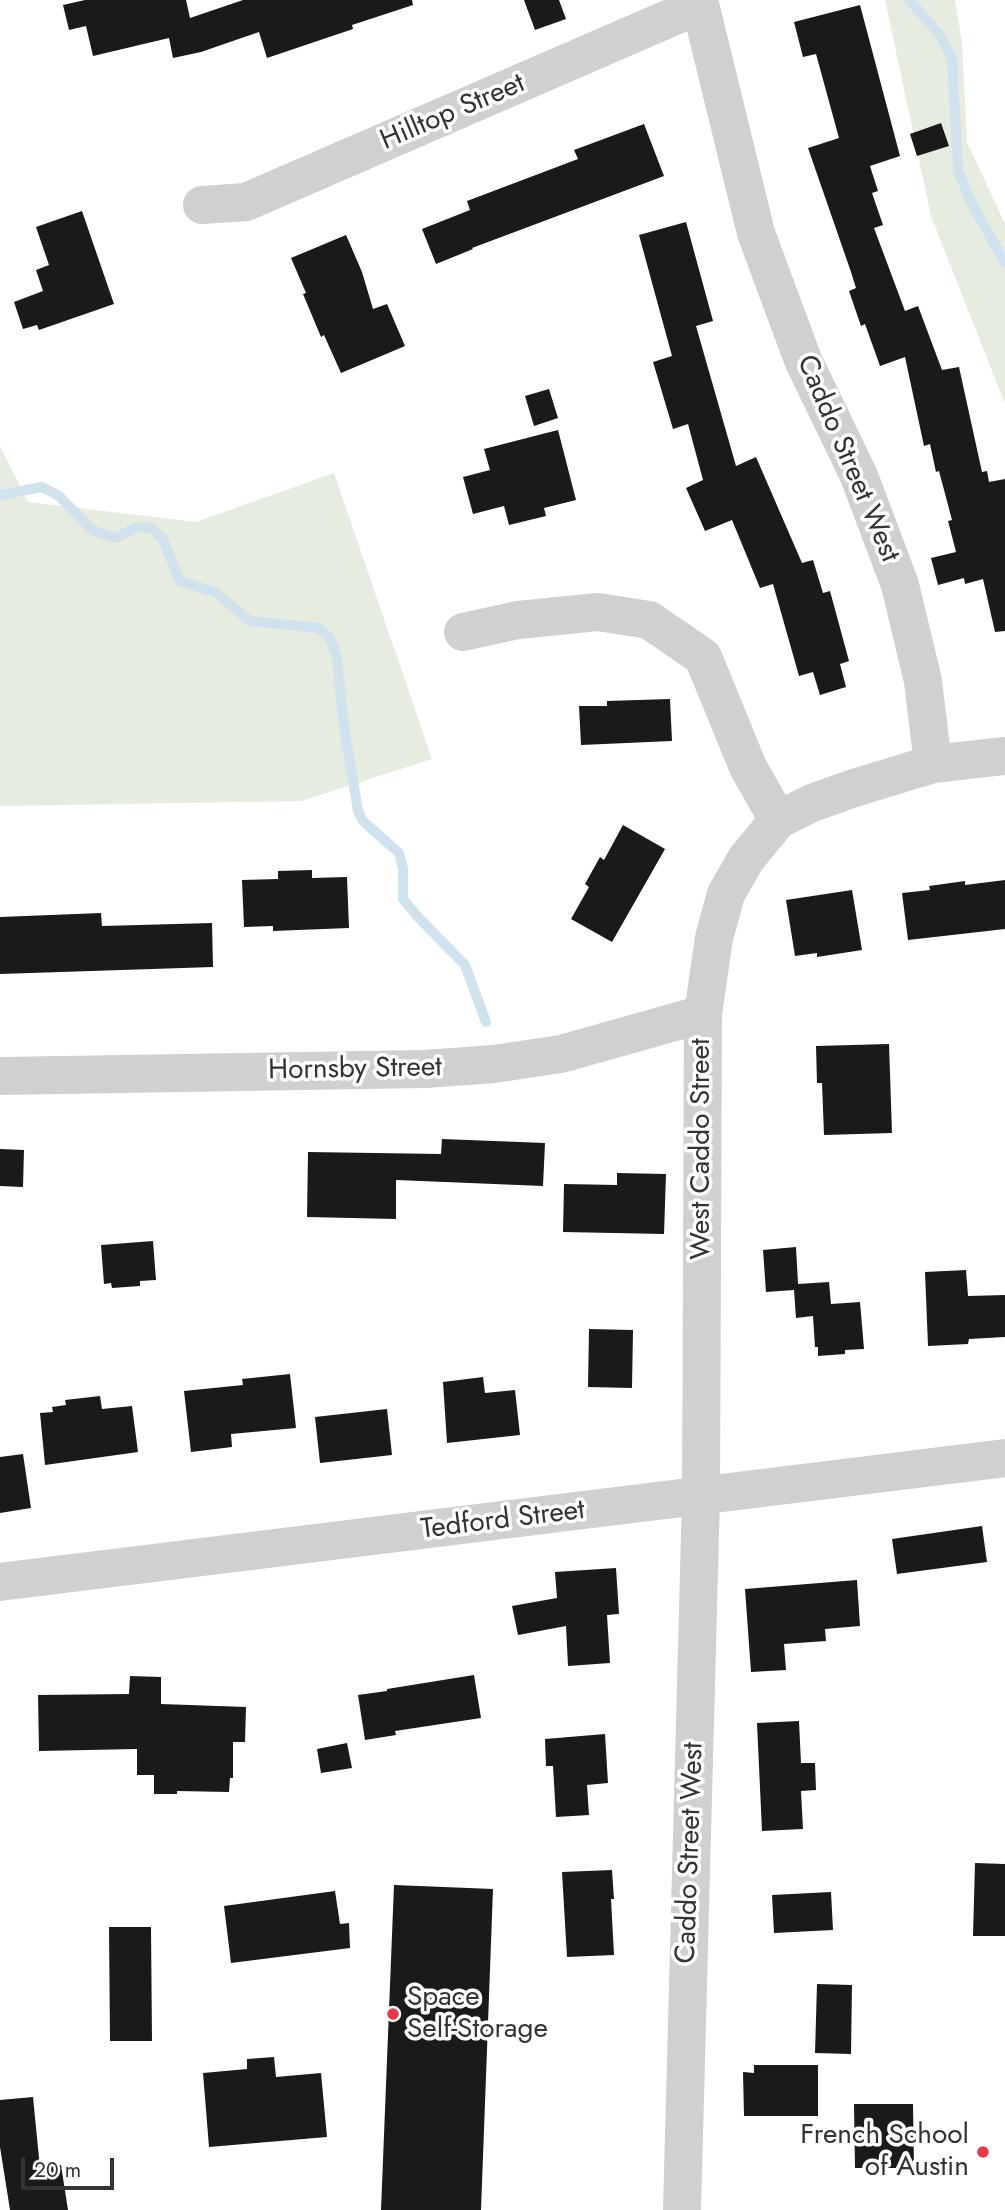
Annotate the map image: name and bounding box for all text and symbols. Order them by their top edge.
street label: Hilltop Street [376,68,530,158]
street label: Caddo Street West [788,351,906,567]
street label: West Caddo Street [685,1038,719,1260]
street label: Hornsby Street [268,1052,442,1088]
street label: Tedford Street [419,1494,587,1548]
street label: Caddo Street West [670,1742,712,1964]
place label: Space Self-Storage [407,1981,548,2047]
marker: Space Self-Storage [385,2006,401,2022]
place label: French School of Austin [800,2119,969,2185]
scale bar [24,2144,117,2188]
marker: French School of Austin [975,2144,991,2160]
text: 20 m [34,2155,81,2185]

